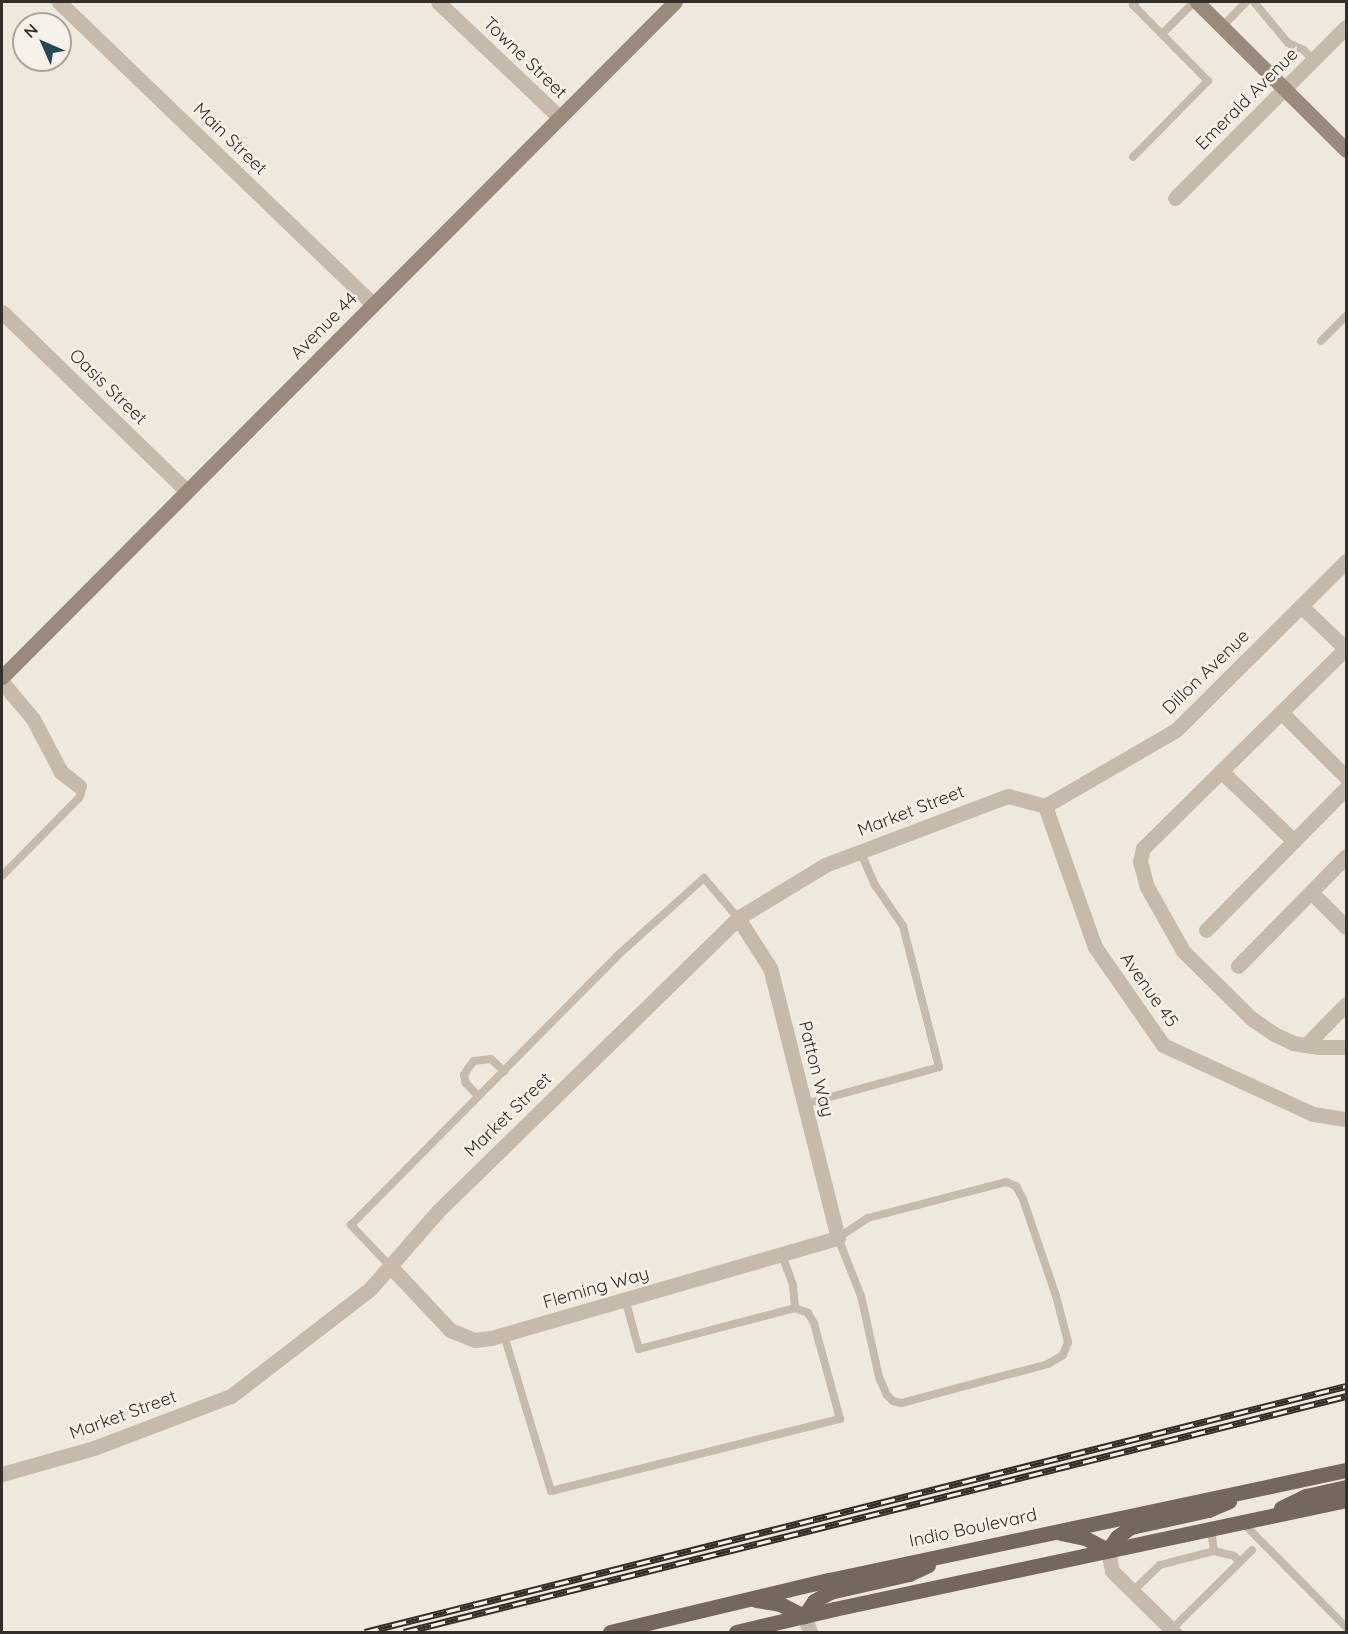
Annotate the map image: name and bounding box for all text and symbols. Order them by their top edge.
north arrow [12,12,72,72]
street label: Towne Street [479,13,571,103]
text: N [19,19,42,42]
street label: Emerald Avenue [1191,43,1303,155]
street label: Main Street [189,99,271,179]
street label: Avenue 44 [286,288,362,364]
street label: Oasis Street [65,345,151,429]
street label: Dillon Avenue [1158,625,1254,719]
street label: Market Street [855,781,967,841]
street label: Avenue 45 [1116,949,1182,1031]
street label: Patton Way [794,1019,838,1119]
street label: Market Street [460,1068,556,1162]
street label: Fleming Way [540,1263,652,1313]
street label: Market Street [67,1386,179,1444]
street label: Indio Boulevard [907,1504,1039,1552]

